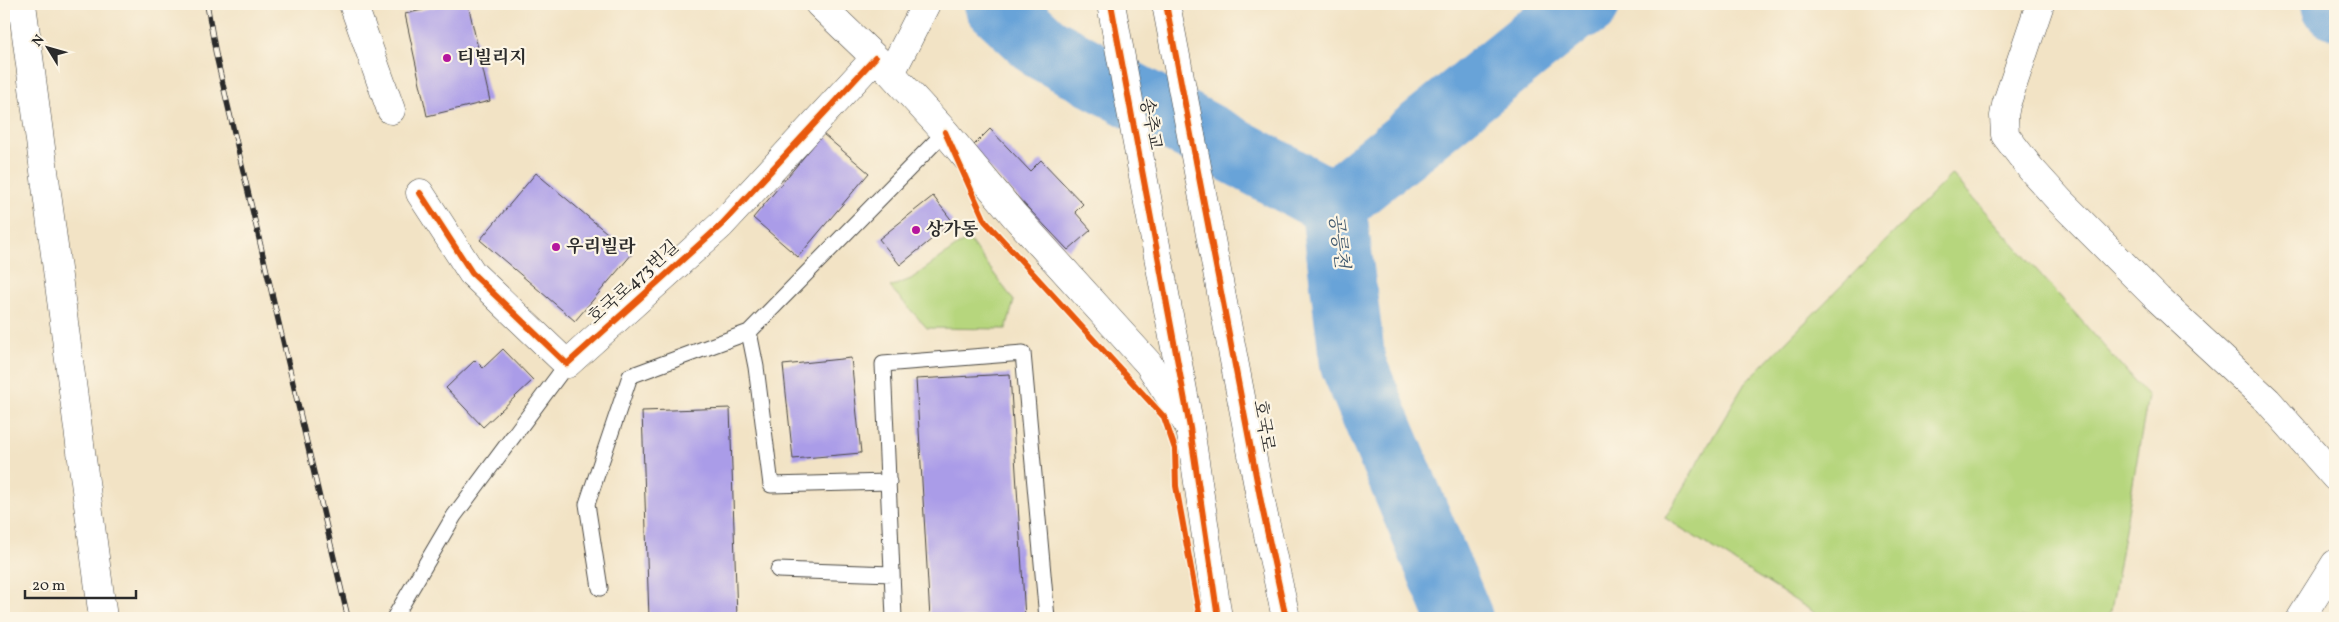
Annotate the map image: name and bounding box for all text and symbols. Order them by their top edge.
north arrow [22,22,72,72]
text: N [28,31,49,51]
place label: 티빌리지 [457,46,527,71]
marker: 티빌리지 [441,52,453,64]
street label: 송추교 [1133,96,1167,153]
water label: 공릉천 [1322,212,1354,272]
place label: 상가동 [926,218,979,243]
marker: 상가동 [910,224,922,236]
place label: 우리빌라 [566,235,636,260]
street label: 호국로473번길 [583,235,685,331]
marker: 우리빌라 [550,241,562,253]
street label: 호국로 [1246,398,1280,454]
scale bar [25,567,136,599]
text: 20 m [32,576,65,597]

